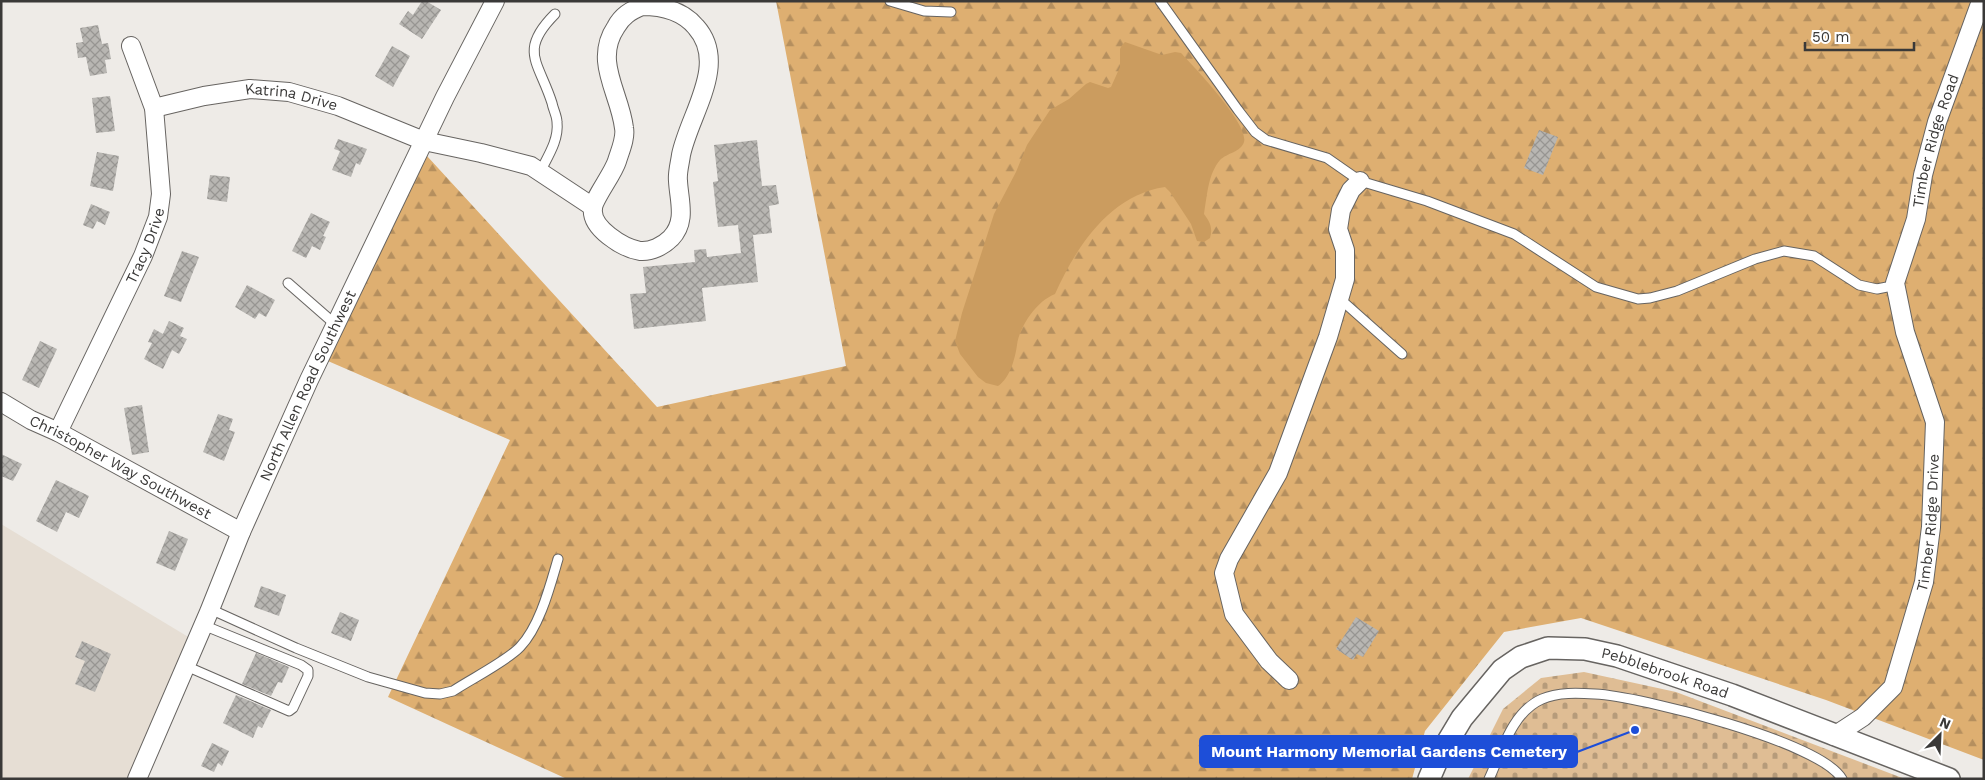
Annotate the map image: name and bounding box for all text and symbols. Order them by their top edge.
scale bar [1805,20,1914,52]
text: 50 m [1812,28,1849,46]
street label: Timber Ridge Road [1909,72,1963,209]
street label: Katrina Drive [244,79,340,114]
street label: Tracy Drive [122,207,168,287]
street label: North Allen Road Southwest [256,287,360,484]
street label: Christopher Way Southwest [27,411,215,523]
street label: Timber Ridge Drive [1913,453,1943,594]
street label: Pebblebrook Road [1600,644,1731,702]
north arrow [1915,710,1965,760]
text: N [1937,714,1953,733]
callout: Mount Harmony Memorial Gardens Cemetery [1200,736,1577,767]
text: Mount Harmony Memorial Gardens Cemetery [1211,742,1568,761]

